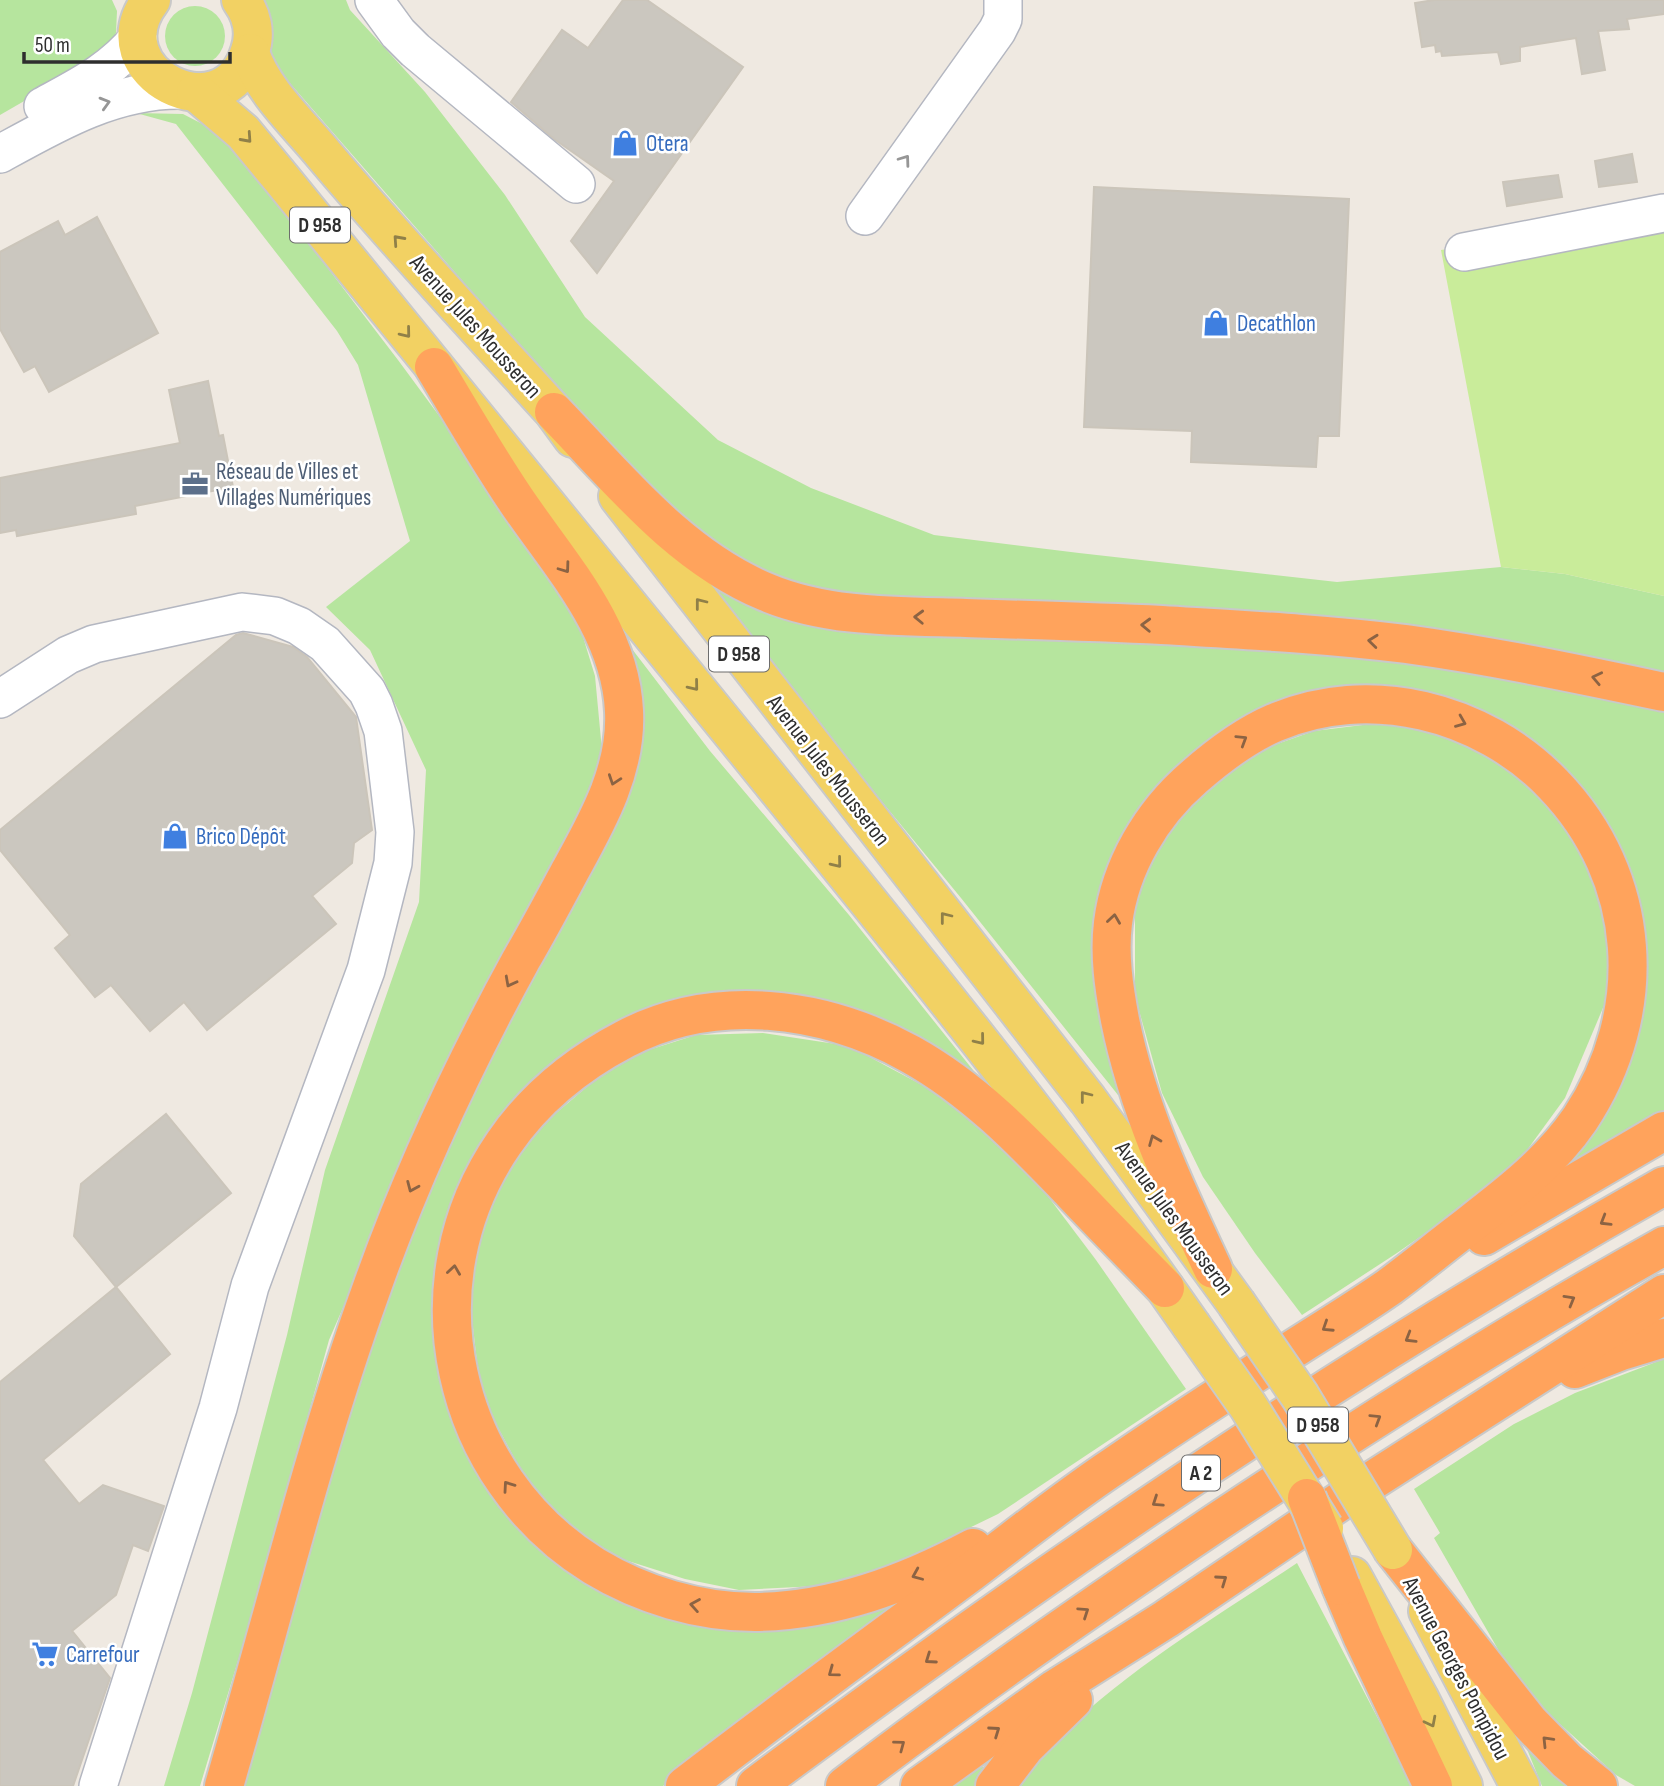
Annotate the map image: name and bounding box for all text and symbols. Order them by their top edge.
scale bar [24,21,231,65]
text: 50 m [35,33,70,58]
one-way arrow [99,97,111,112]
shop icon: Otera [610,128,640,158]
one-way arrow [239,130,251,143]
place label: Otera [646,130,689,158]
one-way arrow [896,155,909,168]
road number: D 958 [290,208,350,243]
one-way arrow [393,235,406,248]
street label: Avenue Jules Mousseron [403,248,547,404]
shop icon: Decathlon [1201,308,1231,338]
place label: Decathlon [1237,310,1316,338]
one-way arrow [398,325,411,337]
place label: Réseau de Villes et Villages Numériques [216,458,371,512]
office icon: Réseau de Villes et Villages Numériques [180,469,210,499]
one-way arrow [557,560,569,573]
one-way arrow [695,598,708,610]
one-way arrow [913,609,923,625]
one-way arrow [1140,617,1151,632]
one-way arrow [1367,634,1378,649]
road number: D 958 [709,636,769,672]
one-way arrow [1591,671,1603,686]
one-way arrow [685,679,698,691]
street label: Avenue Jules Mousseron [760,689,896,852]
one-way arrow [1454,713,1466,727]
one-way arrow [1235,736,1248,749]
one-way arrow [607,774,622,786]
shop icon: Brico Dépôt [160,821,190,851]
place label: Brico Dépôt [196,823,286,851]
one-way arrow [829,855,842,867]
one-way arrow [941,912,953,925]
one-way arrow [1106,913,1121,925]
one-way arrow [504,975,518,987]
one-way arrow [971,1033,984,1045]
one-way arrow [1081,1091,1094,1104]
street label: Avenue Jules Mousseron [1108,1135,1239,1301]
one-way arrow [1149,1135,1163,1147]
one-way arrow [406,1180,420,1193]
one-way arrow [1600,1213,1613,1226]
one-way arrow [447,1264,462,1276]
one-way arrow [1563,1296,1576,1309]
one-way arrow [1322,1318,1335,1331]
one-way arrow [1404,1329,1417,1342]
road number: D 958 [1288,1408,1348,1442]
one-way arrow [1369,1414,1382,1427]
road number: A 2 [1182,1456,1220,1490]
one-way arrow [504,1481,516,1494]
one-way arrow [1152,1493,1165,1506]
one-way arrow [912,1567,924,1581]
street label: Avenue Georges Pompidou [1396,1571,1516,1765]
one-way arrow [1214,1576,1227,1588]
one-way arrow [689,1598,701,1613]
one-way arrow [1077,1607,1090,1620]
supermarket icon: Carrefour [30,1639,60,1669]
place label: Carrefour [66,1641,140,1669]
one-way arrow [925,1651,938,1663]
one-way arrow [828,1664,841,1676]
one-way arrow [1423,1715,1437,1727]
one-way arrow [987,1727,1000,1740]
one-way arrow [1542,1736,1555,1749]
one-way arrow [892,1741,905,1754]

